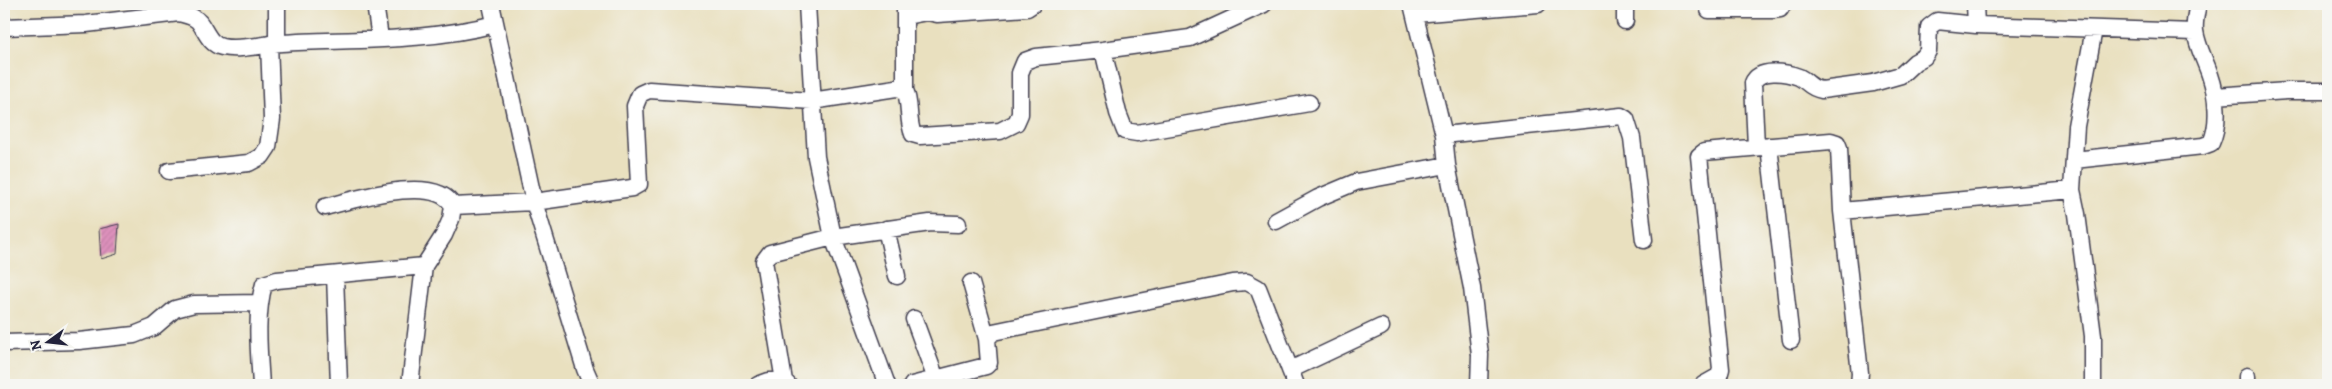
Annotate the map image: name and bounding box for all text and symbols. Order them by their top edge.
north arrow [22,316,72,366]
text: N [25,338,46,353]

